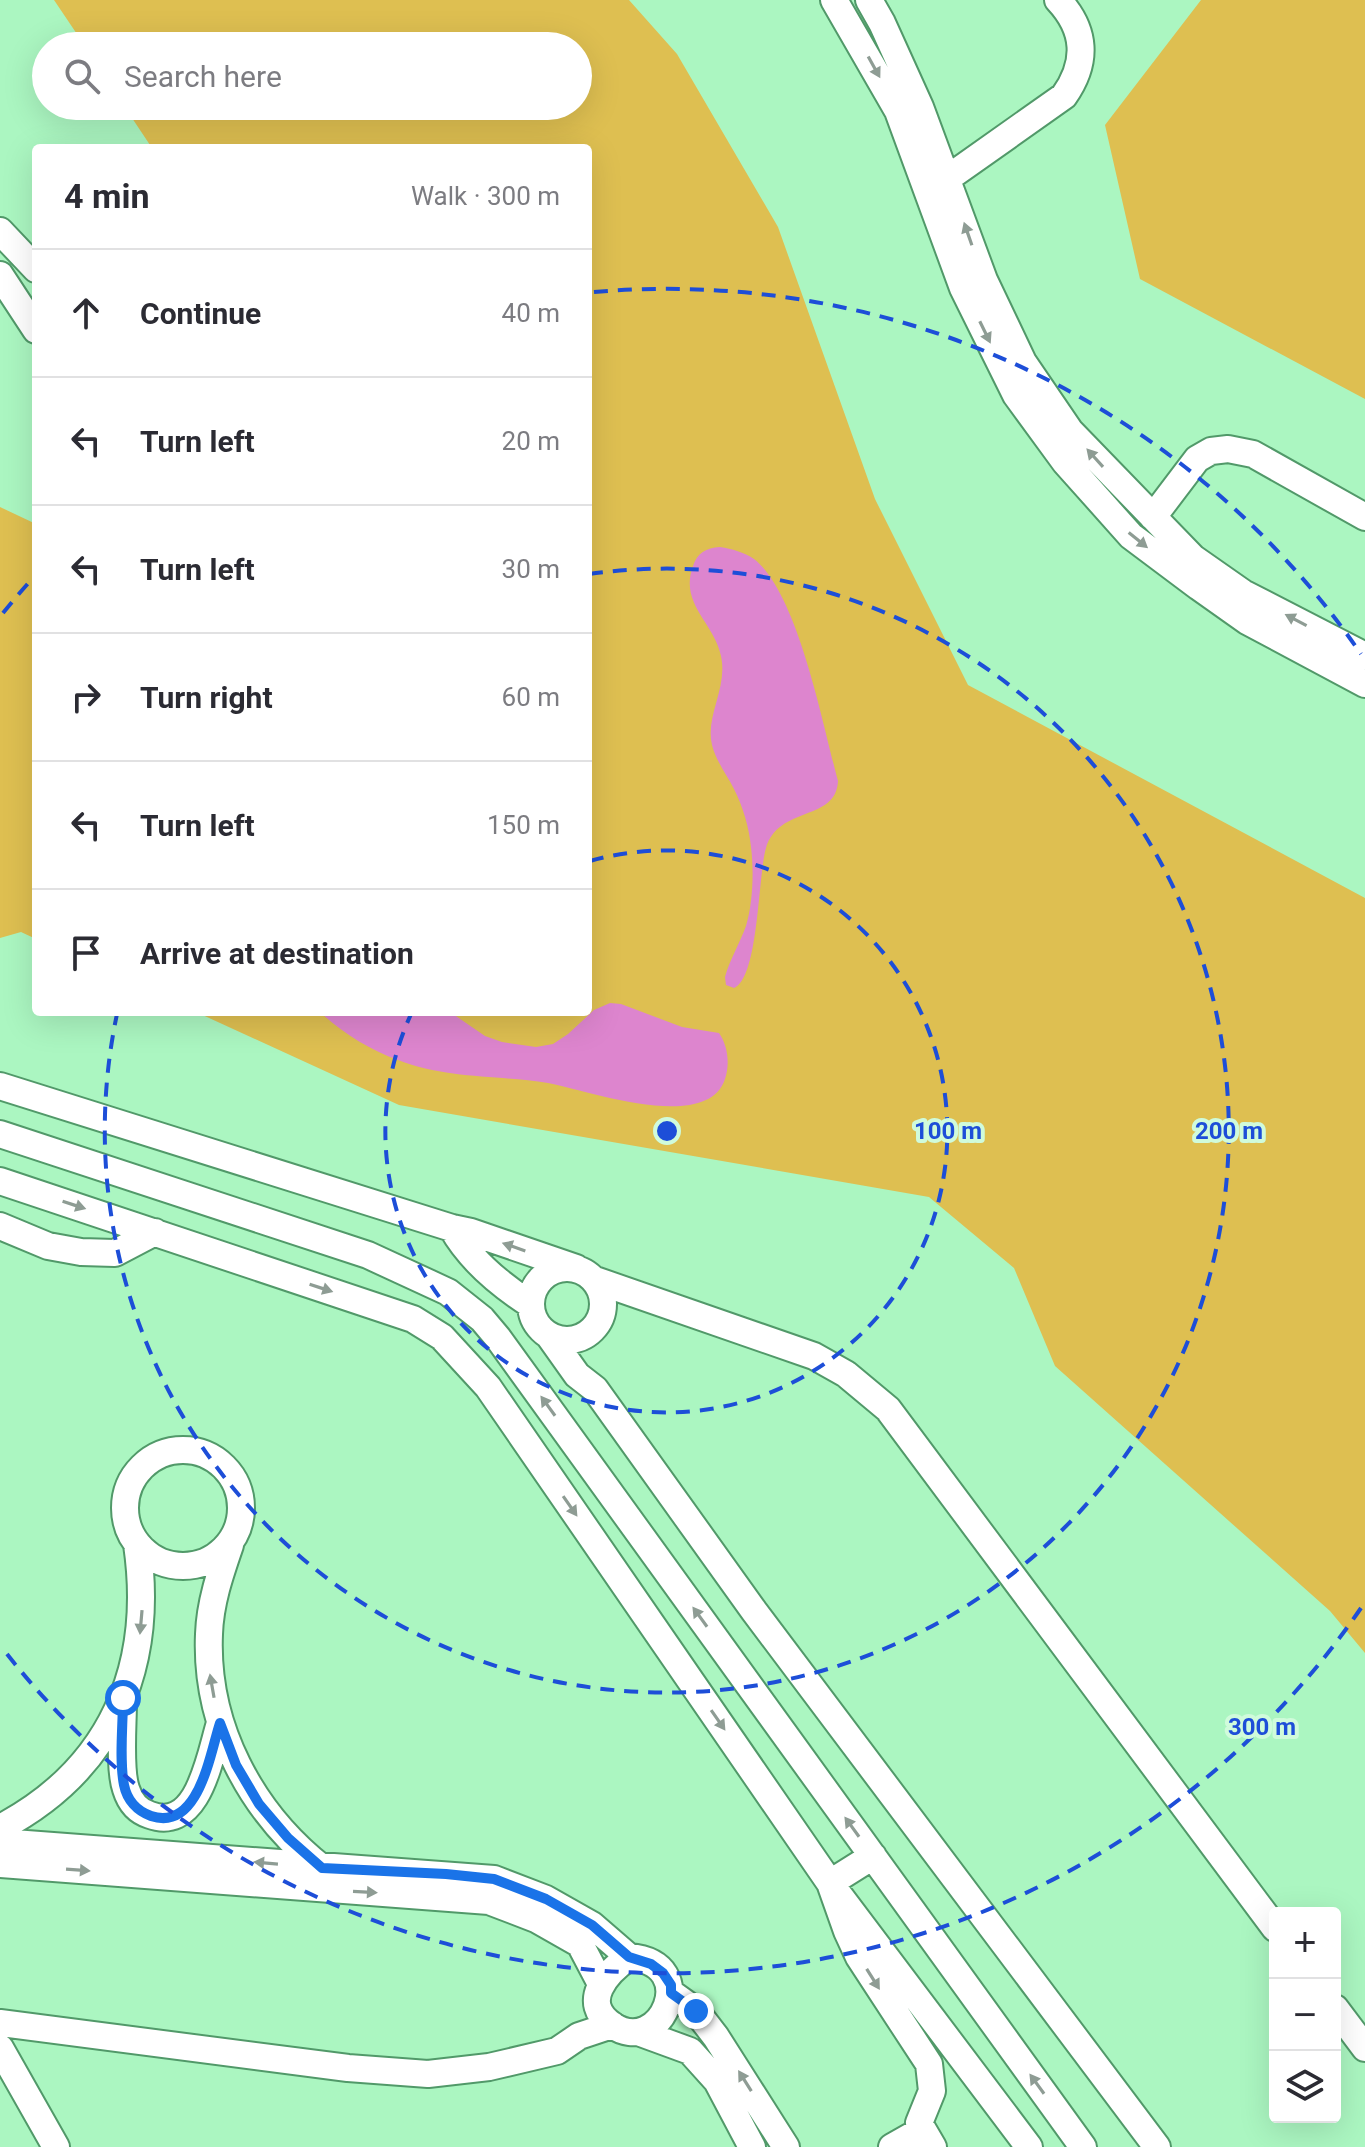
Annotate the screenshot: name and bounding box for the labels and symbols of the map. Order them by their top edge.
one-way arrow [867,56,881,78]
one-way arrow [961,222,973,246]
one-way arrow [978,321,992,344]
one-way arrow [1087,449,1105,468]
one-way arrow [1127,531,1147,548]
one-way arrow [1284,614,1307,627]
centre of rings [653,1117,681,1145]
text: 100 m [914,1117,982,1145]
text: 200 m [1195,1117,1263,1145]
one-way arrow [62,1200,86,1212]
one-way arrow [502,1241,526,1253]
one-way arrow [309,1282,333,1294]
one-way arrow [541,1395,556,1416]
one-way arrow [562,1495,577,1516]
one-way arrow [693,1606,708,1627]
one-way arrow [134,1610,147,1635]
one-way arrow [206,1673,218,1698]
route start [105,1680,141,1716]
one-way arrow [710,1709,725,1730]
text: 300 m [1228,1713,1296,1741]
one-way arrow [845,1817,860,1838]
one-way arrow [254,1856,279,1869]
one-way arrow [66,1864,91,1877]
one-way arrow [353,1886,378,1899]
one-way arrow [866,1968,880,1990]
route end [678,1993,714,2029]
one-way arrow [738,2070,752,2092]
one-way arrow [1030,2073,1045,2094]

